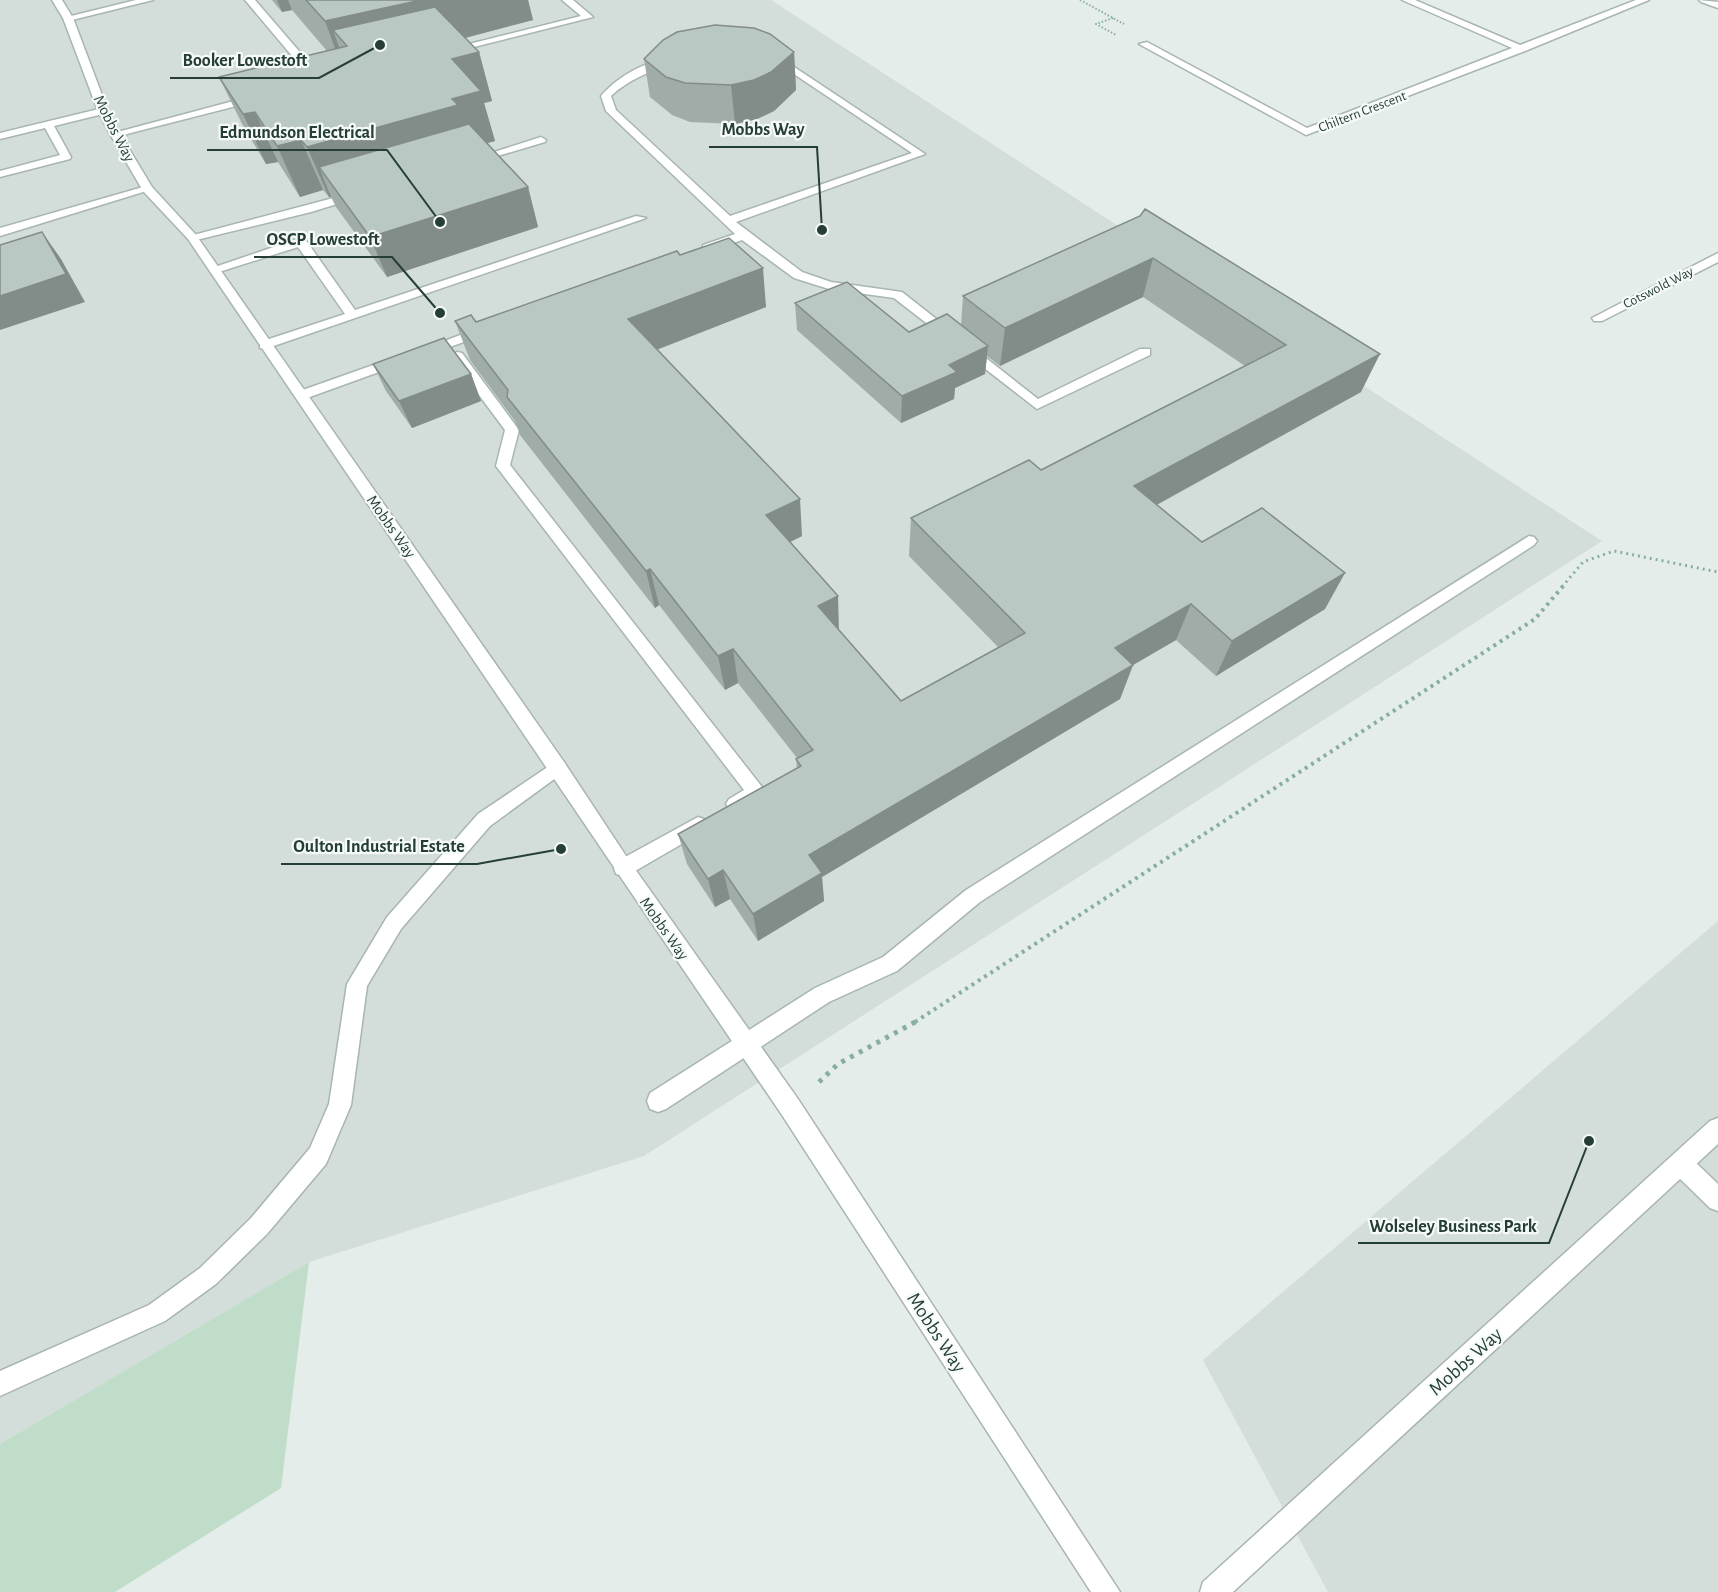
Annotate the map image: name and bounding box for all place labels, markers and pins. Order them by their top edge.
callout: Booker Lowestoft [170,42,319,78]
callout: Mobbs Way [709,111,817,147]
callout: Edmundson Electrical [207,114,387,150]
callout: OSCP Lowestoft [254,221,392,257]
callout: Oulton Industrial Estate [281,828,477,864]
callout: Wolseley Business Park [1358,1207,1549,1243]

